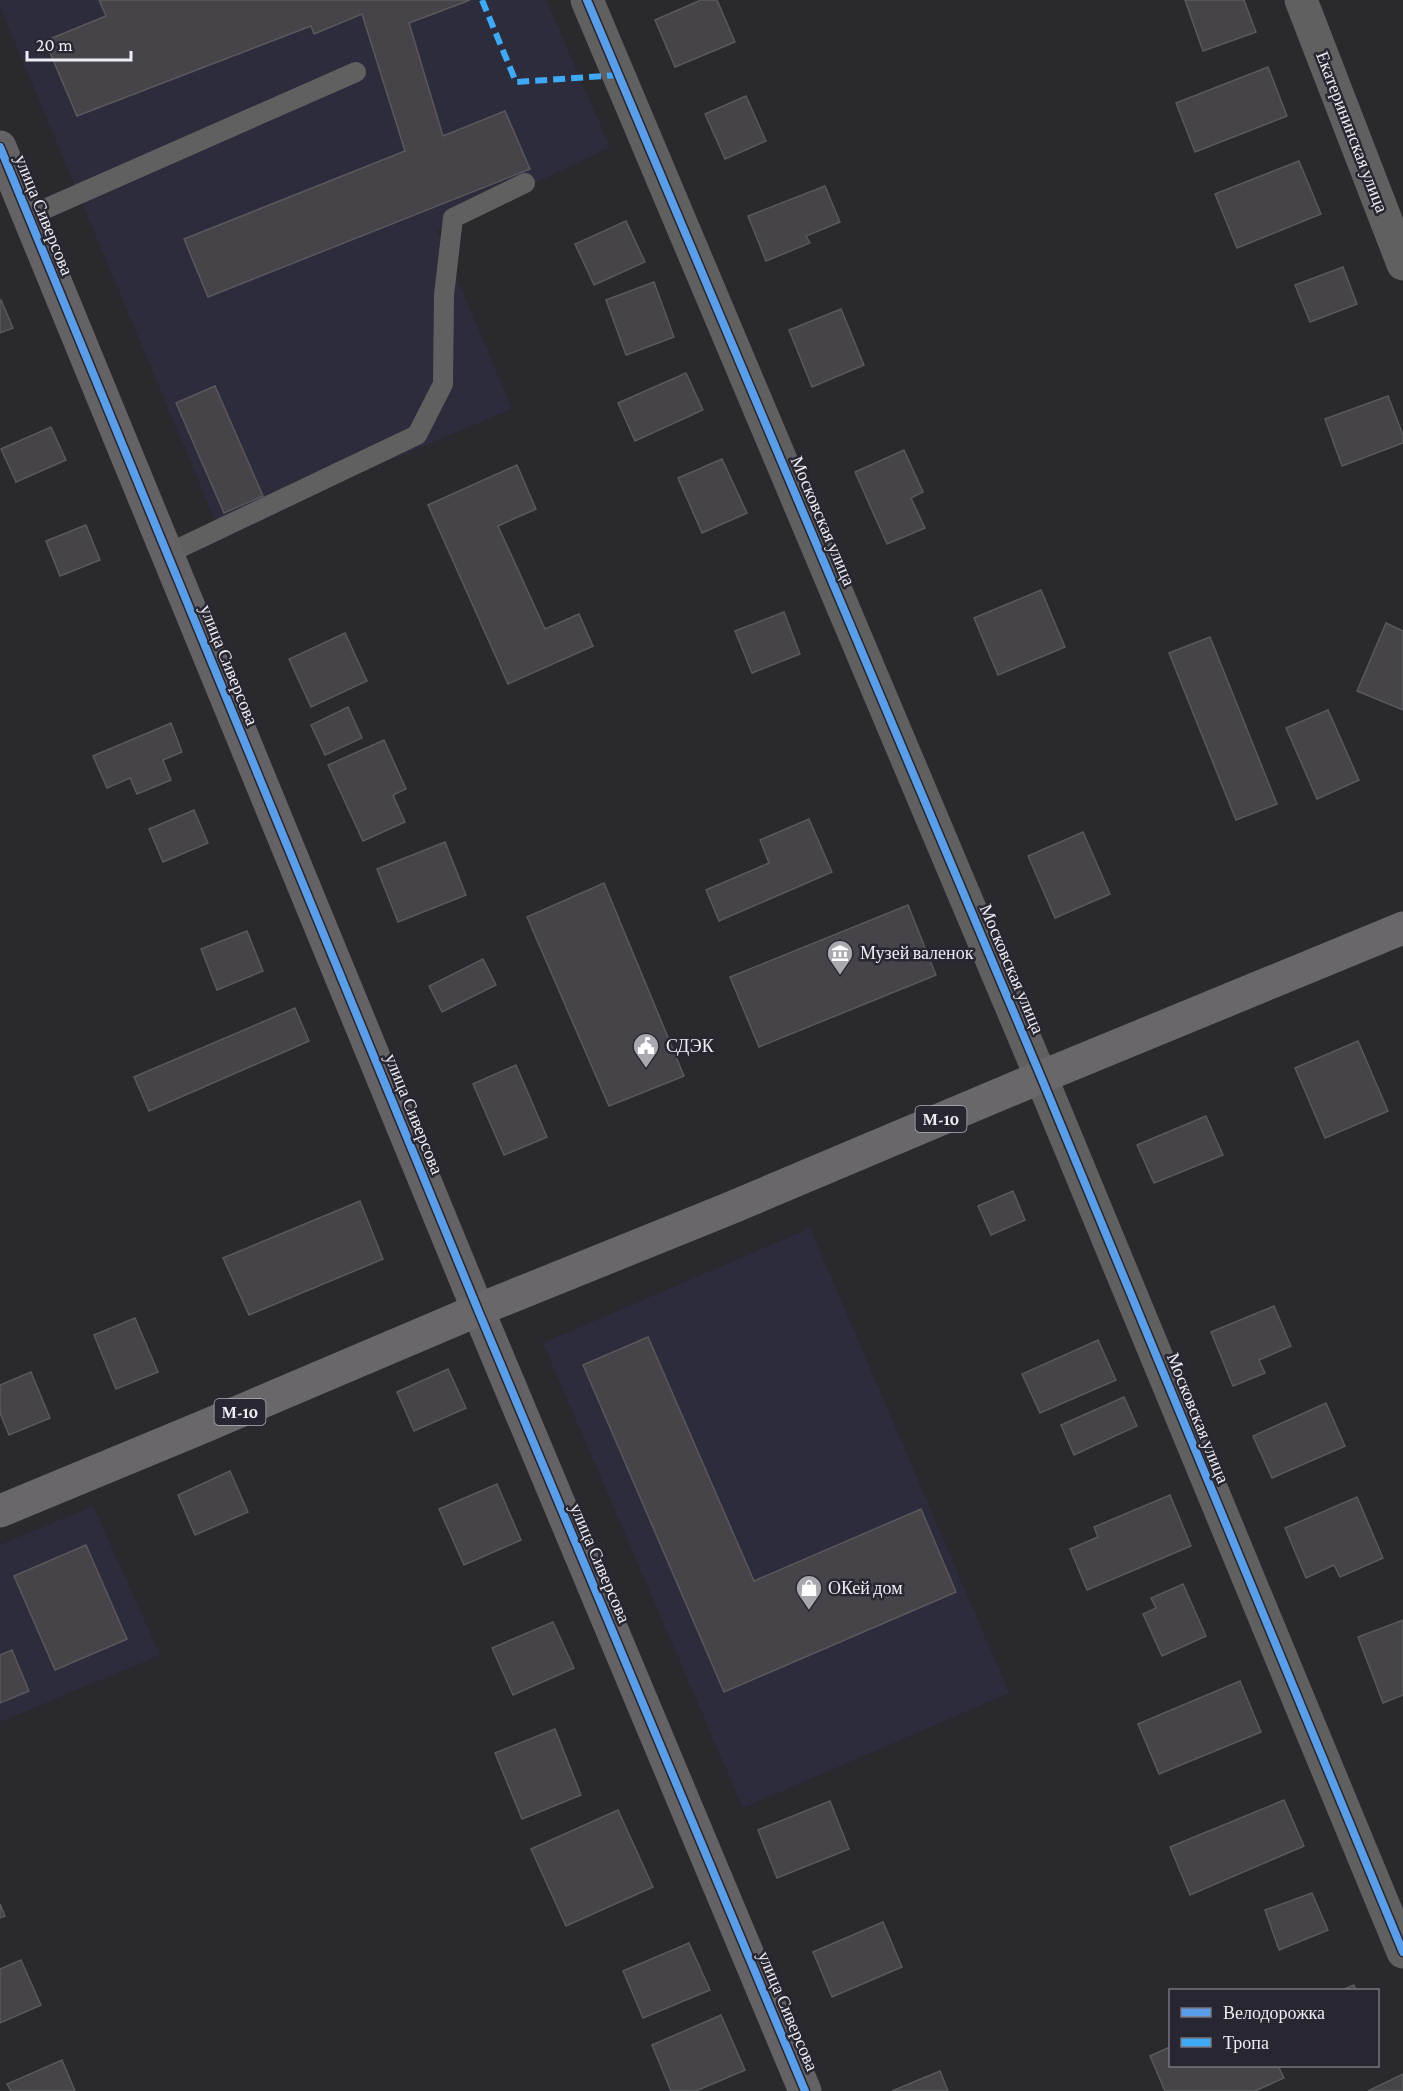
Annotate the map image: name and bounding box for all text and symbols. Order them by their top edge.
scale bar [27,24,130,62]
text: 20 m [36,35,73,55]
street label: Екатерининская улица [1312,49,1392,215]
street label: улица Сиверсова [11,152,77,278]
street label: Московская улица [787,453,859,589]
street label: улица Сиверсова [196,602,262,728]
street label: Московская улица [976,901,1048,1037]
museum icon: Музей валенок [825,938,855,976]
place label: Музей валенок [860,943,974,963]
public building icon: СДЭК [631,1031,661,1069]
place label: СДЭК [666,1036,715,1056]
street label: улица Сиверсова [381,1051,447,1177]
road number: М-10 [916,1106,966,1132]
street label: Московская улица [1163,1350,1233,1486]
road number: М-10 [214,1399,266,1425]
street label: улица Сиверсова [566,1500,634,1626]
shop icon: ОКей дом [794,1573,824,1611]
place label: ОКей дом [828,1578,903,1598]
street label: улица Сиверсова [754,1948,822,2074]
legend [1169,1989,1379,2067]
text: Велодорожка [1223,2003,1325,2023]
text: Тропа [1223,2033,1269,2053]

